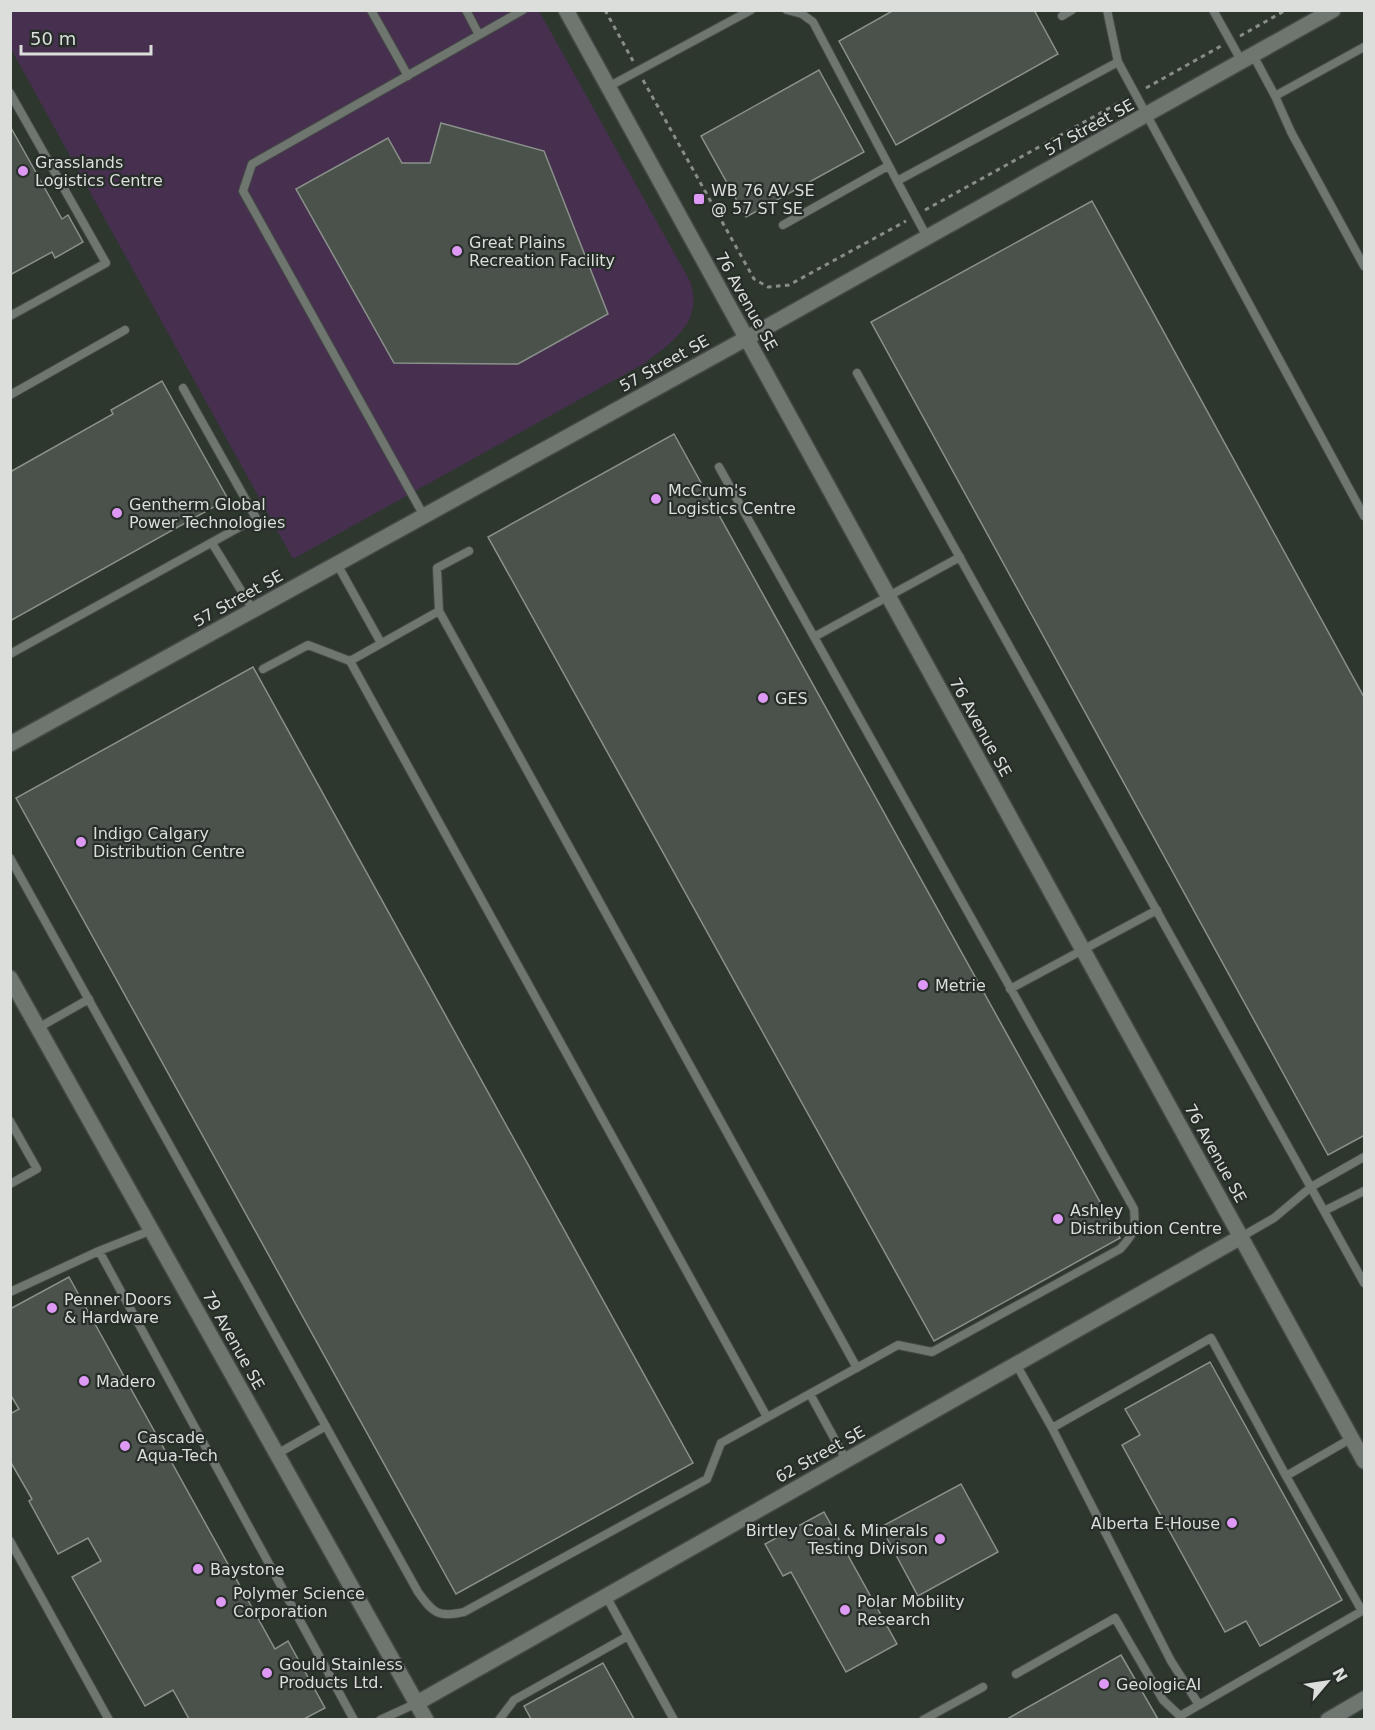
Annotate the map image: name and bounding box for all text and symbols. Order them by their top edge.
scale bar [21,18,152,56]
text: 50 m [30,28,76,49]
street label: 57 Street SE [1041,95,1137,160]
place label: Grasslands Logistics Centre [35,153,163,190]
marker: Grasslands Logistics Centre [16,164,30,178]
place label: WB 76 AV SE @ 57 ST SE [711,181,815,218]
marker: WB 76 AV SE @ 57 ST SE [692,192,706,206]
place label: Great Plains Recreation Facility [469,233,615,270]
marker: Great Plains Recreation Facility [450,244,464,258]
street label: 76 Avenue SE [712,248,782,354]
street label: 57 Street SE [616,331,712,396]
place label: McCrum's Logistics Centre [668,481,796,518]
marker: McCrum's Logistics Centre [649,492,663,506]
place label: Gentherm Global Power Technologies [129,495,285,532]
marker: Gentherm Global Power Technologies [110,506,124,520]
street label: 57 Street SE [190,566,286,631]
street label: 76 Avenue SE [946,674,1016,780]
place label: GES [775,689,808,708]
marker: GES [756,691,770,705]
place label: Indigo Calgary Distribution Centre [93,824,245,861]
marker: Indigo Calgary Distribution Centre [74,835,88,849]
place label: Metrie [935,976,986,995]
marker: Metrie [916,978,930,992]
street label: 76 Avenue SE [1181,1100,1251,1206]
place label: Ashley Distribution Centre [1070,1201,1222,1238]
marker: Ashley Distribution Centre [1051,1212,1065,1226]
street label: 79 Avenue SE [199,1287,269,1393]
place label: Penner Doors & Hardware [64,1290,172,1327]
marker: Penner Doors & Hardware [45,1301,59,1315]
place label: Madero [96,1372,156,1391]
marker: Madero [77,1374,91,1388]
street label: 62 Street SE [772,1422,868,1487]
place label: Cascade Aqua-Tech [137,1428,218,1465]
marker: Cascade Aqua-Tech [118,1439,132,1453]
place label: Alberta E-House [1091,1514,1220,1533]
marker: Alberta E-House [1225,1516,1239,1530]
place label: Birtley Coal & Minerals Testing Divison [746,1521,928,1558]
marker: Birtley Coal & Minerals Testing Divison [933,1532,947,1546]
place label: Baystone [210,1560,285,1579]
marker: Baystone [191,1562,205,1576]
place label: Polymer Science Corporation [233,1584,365,1621]
place label: Polar Mobility Research [857,1592,965,1629]
marker: Polymer Science Corporation [214,1595,228,1609]
marker: Polar Mobility Research [838,1603,852,1617]
north arrow [1297,1652,1357,1712]
place label: Gould Stainless Products Ltd. [279,1655,403,1692]
text: N [1328,1665,1351,1685]
marker: Gould Stainless Products Ltd. [260,1666,274,1680]
place label: GeologicAI [1116,1675,1201,1694]
marker: GeologicAI [1097,1677,1111,1691]

